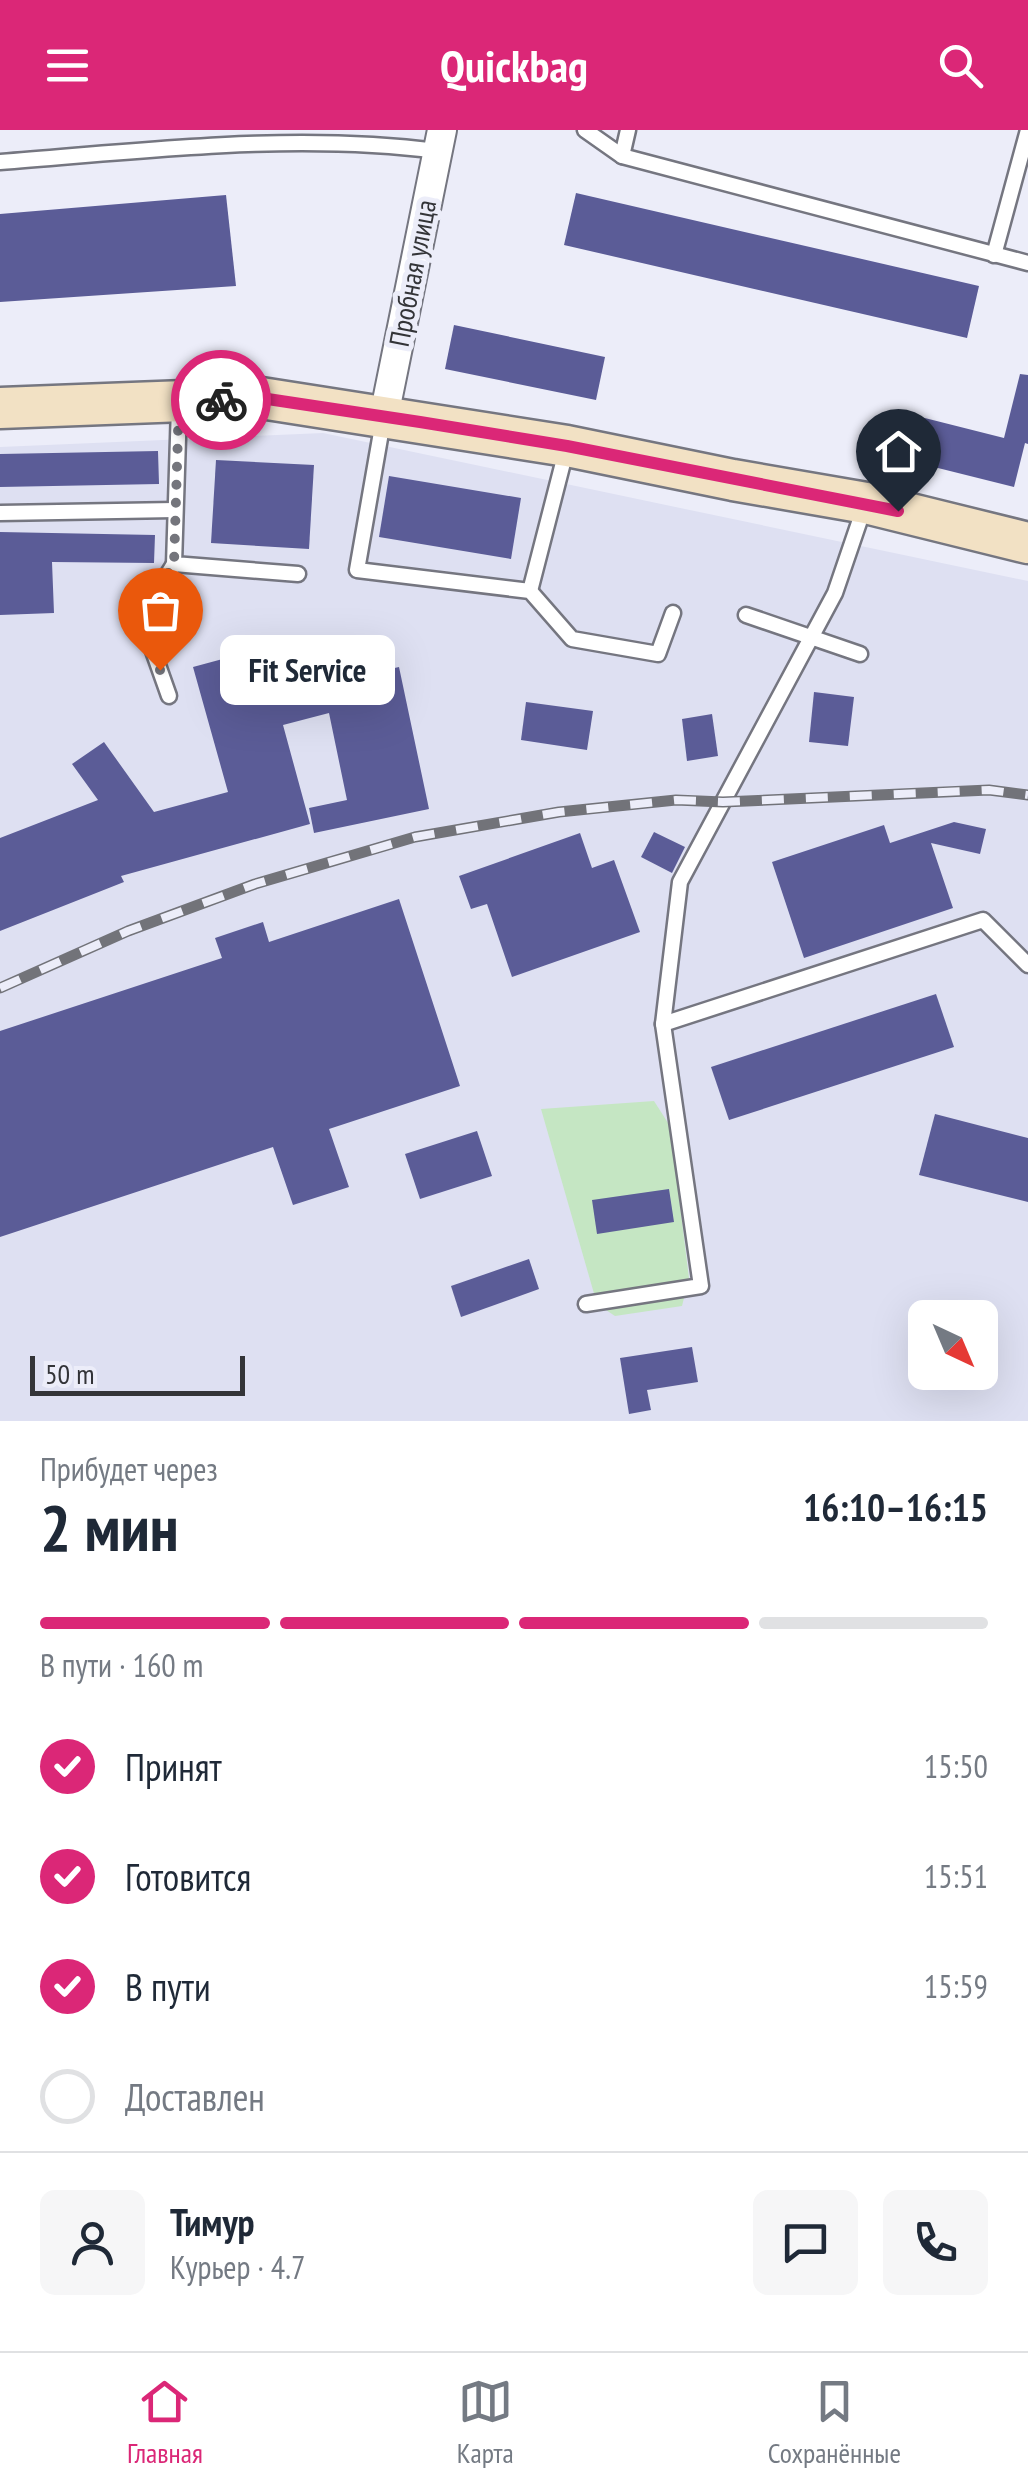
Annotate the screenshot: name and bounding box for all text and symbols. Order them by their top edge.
text: Quickbag [440,36,588,94]
icon: menu [40,38,95,93]
icon: search [933,38,988,93]
street label: Пробная улица [380,197,444,349]
courier [171,350,271,450]
icon: bike [194,373,249,428]
pin [856,409,941,512]
icon: home [871,424,926,479]
pin [118,568,203,671]
icon: bag [133,583,188,638]
callout: Fit Service [220,635,395,705]
text: Fit Service [248,649,367,691]
north arrow [908,1300,998,1390]
map controls [908,1300,998,1390]
scale bar [30,1351,245,1396]
text: 50 m [45,1355,94,1392]
text: Прибудет через [40,1448,218,1490]
text: 16:10–16:15 [803,1482,988,1531]
text: 2 мин [40,1485,179,1569]
text: В пути · 160 m [40,1644,203,1686]
icon: check [40,1739,95,1794]
text: Принят [125,1742,222,1791]
text: 15:50 [924,1745,988,1787]
icon: check [40,1849,95,1904]
text: Готовится [125,1852,251,1901]
text: 15:51 [924,1855,988,1897]
icon: check [40,1959,95,2014]
text: В пути [125,1962,211,2011]
text: 15:59 [924,1965,988,2007]
text: Доставлен [125,2072,265,2121]
button: person [40,2190,145,2295]
button: chat [753,2190,858,2295]
button: phone [883,2190,988,2295]
text: Тимур [170,2197,255,2246]
text: Курьер · 4.7 [170,2246,305,2288]
tab: Главная [127,2374,203,2471]
tab: Карта [457,2374,514,2471]
tab: Сохранённые [768,2374,901,2471]

